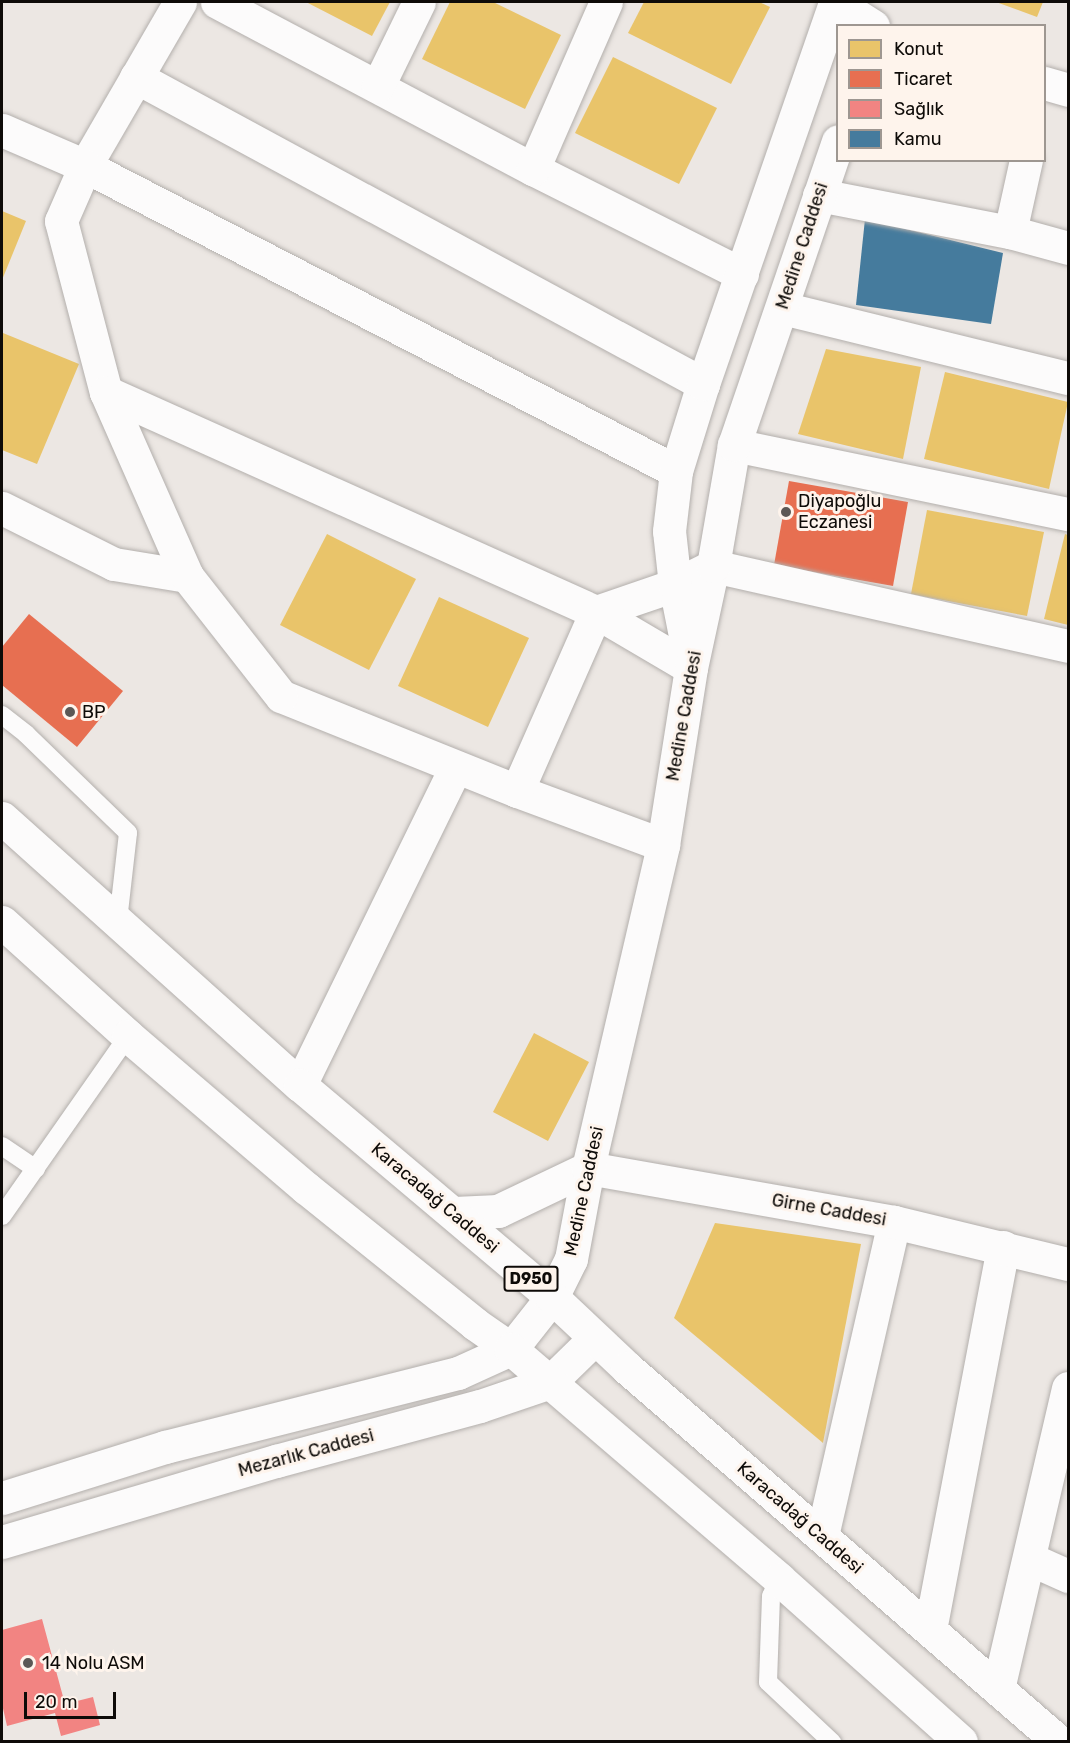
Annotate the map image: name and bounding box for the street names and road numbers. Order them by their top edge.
street label: Medine Caddesi [771,180,833,312]
street label: Medine Caddesi [662,649,706,783]
street label: Medine Caddesi [560,1124,608,1258]
street label: Karacadağ Caddesi [367,1138,503,1258]
street label: Girne Caddesi [770,1189,888,1231]
road number: D950 [502,1266,560,1292]
street label: Mezarlık Caddesi [236,1424,376,1482]
street label: Karacadağ Caddesi [733,1457,867,1579]

